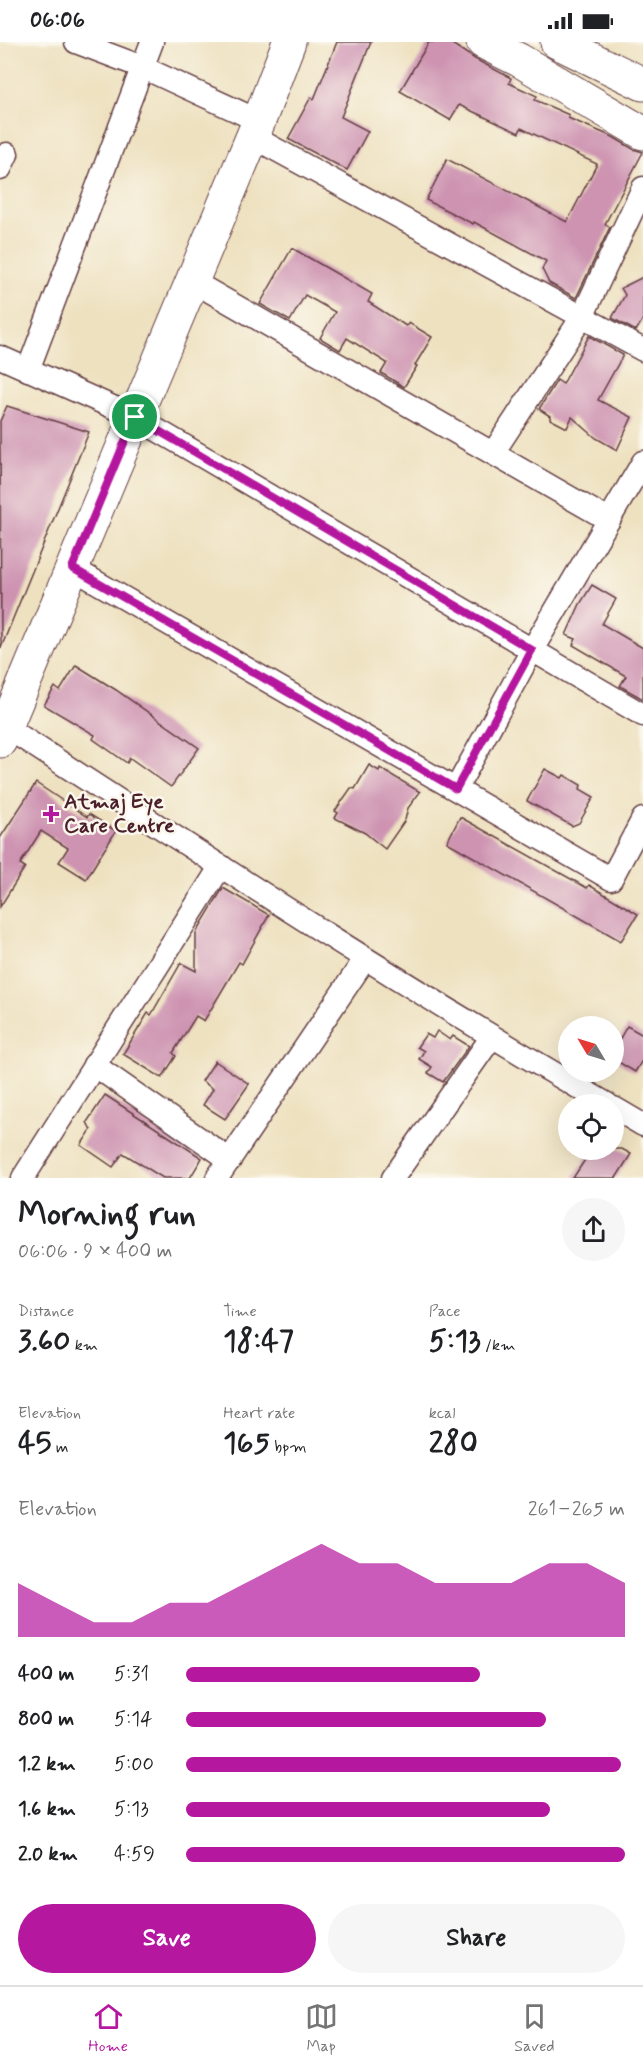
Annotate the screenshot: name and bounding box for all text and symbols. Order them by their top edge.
text: 06:06 [30,7,85,35]
pin [109,391,160,442]
icon: arrive [118,400,151,433]
place label: Atmaj Eye Care Centre [64,788,175,840]
marker: Atmaj Eye Care Centre [42,805,60,823]
north arrow [558,1016,624,1082]
map controls [558,1016,624,1160]
button: locate [558,1094,624,1160]
text: Morning run [18,1193,196,1237]
button: share [562,1198,625,1261]
text: 06:06 · 9 × 400 m [18,1238,172,1265]
text: Distance [18,1301,74,1322]
text: Time [223,1301,257,1322]
text: Pace [429,1301,461,1322]
text: 3.60 [18,1322,70,1361]
text: 18:47 [223,1322,294,1361]
text: 5:13 [429,1322,481,1361]
text: km [70,1335,98,1356]
text: /km [481,1335,515,1356]
text: Elevation [18,1403,81,1424]
text: Heart rate [223,1403,295,1424]
text: kcal [429,1403,456,1424]
text: 45 [18,1424,51,1463]
text: 165 [223,1424,270,1463]
text: 280 [429,1424,478,1463]
text: m [51,1437,69,1458]
text: bpm [270,1437,307,1458]
text: Elevation [18,1496,97,1523]
text: 261–265 m [528,1496,625,1523]
text: 400 m [18,1661,74,1688]
text: 5:31 [114,1661,149,1688]
text: 800 m [18,1706,74,1733]
text: 5:14 [114,1706,152,1733]
text: 1.2 km [18,1751,75,1778]
text: 5:00 [114,1751,154,1778]
text: 1.6 km [18,1796,76,1823]
text: 5:13 [114,1796,149,1823]
text: 2.0 km [18,1841,78,1868]
text: 4:59 [114,1841,155,1868]
button: Save [18,1904,316,1973]
button: Share [328,1904,625,1973]
tab: Home [88,2000,128,2057]
tab: Map [305,2000,338,2057]
tab: Saved [514,2000,555,2057]

